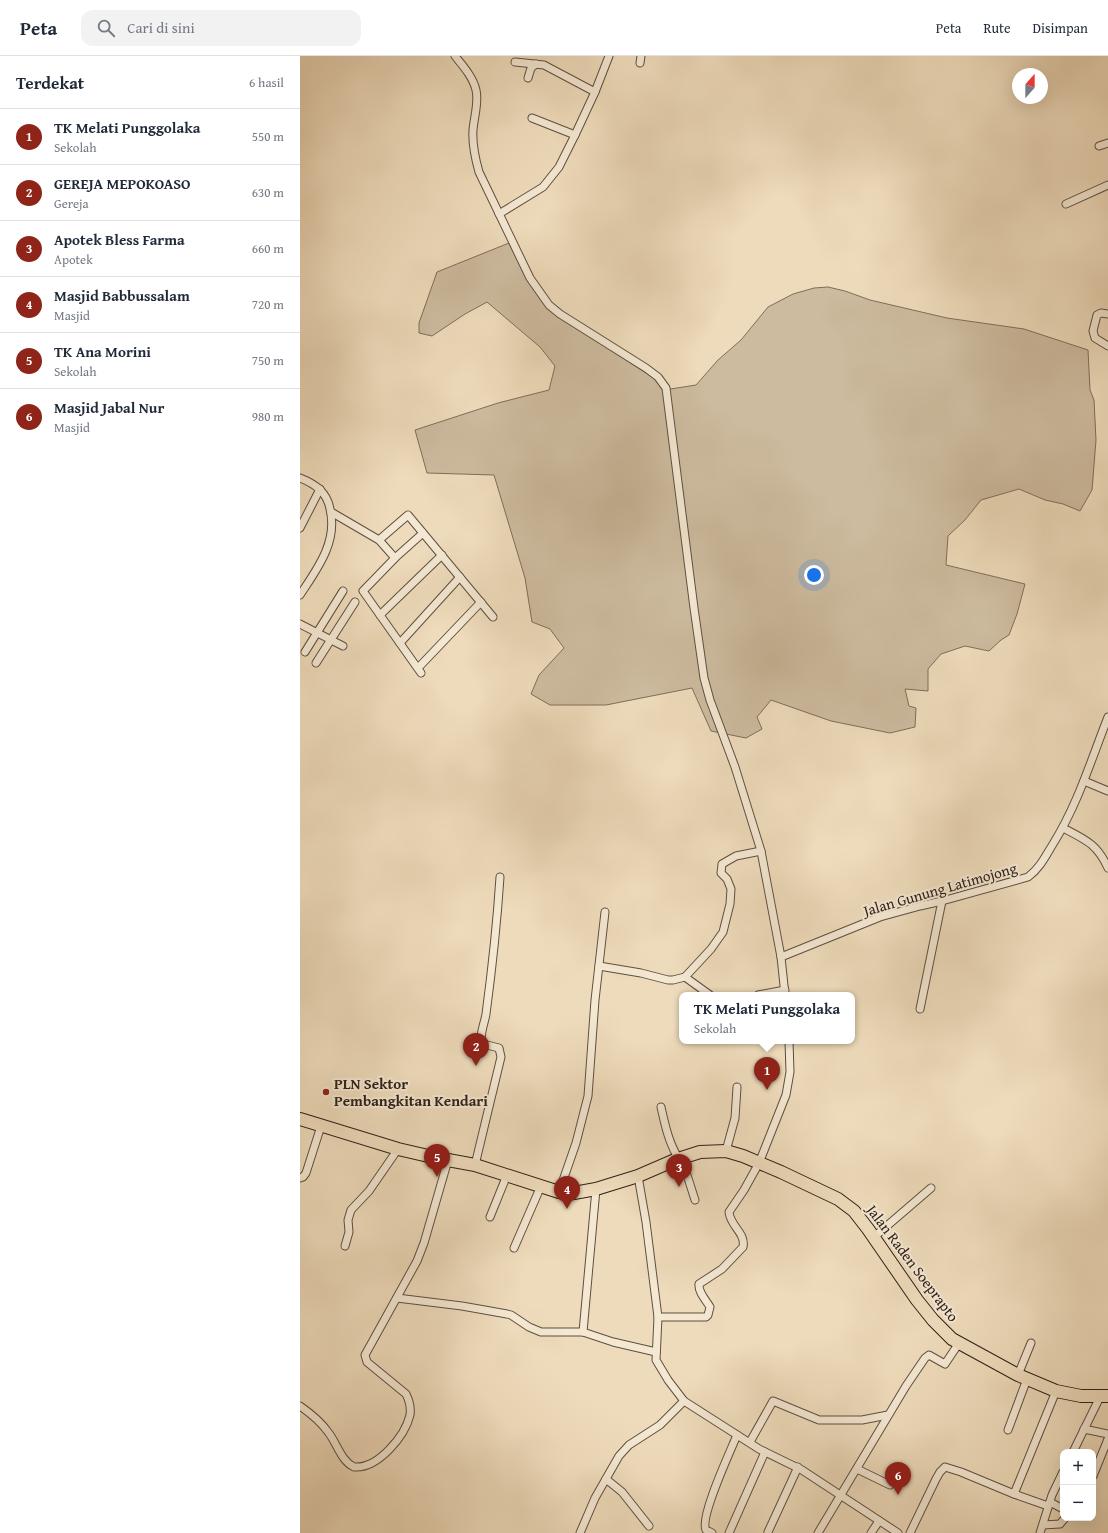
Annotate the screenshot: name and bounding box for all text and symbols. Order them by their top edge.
search box [81,10,361,46]
text: Peta [20,14,57,42]
icon: search [95,17,117,39]
text: Cari di sini [127,17,195,38]
text: Peta [936,18,961,38]
text: Rute [983,18,1011,38]
text: Disimpan [1033,18,1088,38]
north arrow [1012,68,1048,104]
text: Terdekat [16,70,84,95]
text: 6 hasil [249,73,284,92]
text: TK Melati Punggolaka [54,117,200,138]
text: 1 [26,127,32,146]
text: 550 m [252,127,284,146]
text: Sekolah [54,138,97,157]
text: GEREJA MEPOKOASO [54,173,191,194]
text: 2 [26,183,32,202]
text: 630 m [252,183,284,202]
text: Gereja [54,194,89,213]
text: Apotek Bless Farma [54,229,185,250]
text: 3 [26,239,32,258]
text: 660 m [252,239,284,258]
text: Apotek [54,250,93,269]
text: Masjid Babbussalam [54,285,190,306]
text: 4 [26,295,32,314]
text: 720 m [252,295,284,314]
text: Masjid [54,306,90,325]
text: TK Ana Morini [54,341,151,362]
text: 5 [26,351,32,370]
text: 750 m [252,351,284,370]
text: Sekolah [54,362,97,381]
text: Masjid Jabal Nur [54,397,164,418]
text: 6 [26,407,32,426]
text: 980 m [252,407,284,426]
text: Masjid [54,418,90,437]
your location [804,565,824,585]
street label: Jalan Gunung Latimojong [859,857,1020,922]
popup [679,992,855,1044]
text: TK Melati Punggolaka [694,998,840,1019]
text: Sekolah [694,1019,736,1038]
pin: 2 [463,1033,489,1066]
pin: 1 [754,1057,780,1090]
place label: PLN Sektor Pembangkitan Kendari [334,1073,488,1111]
marker: PLN Sektor Pembangkitan Kendari [321,1087,331,1097]
pin: 5 [424,1144,450,1177]
pin: 3 [666,1154,692,1187]
pin: 4 [554,1176,580,1209]
street label: Jalan Raden Soeprapto [861,1199,964,1326]
map controls [1060,1449,1096,1521]
button: + [1060,1449,1096,1485]
pin: 6 [885,1462,911,1495]
button: − [1060,1485,1096,1521]

